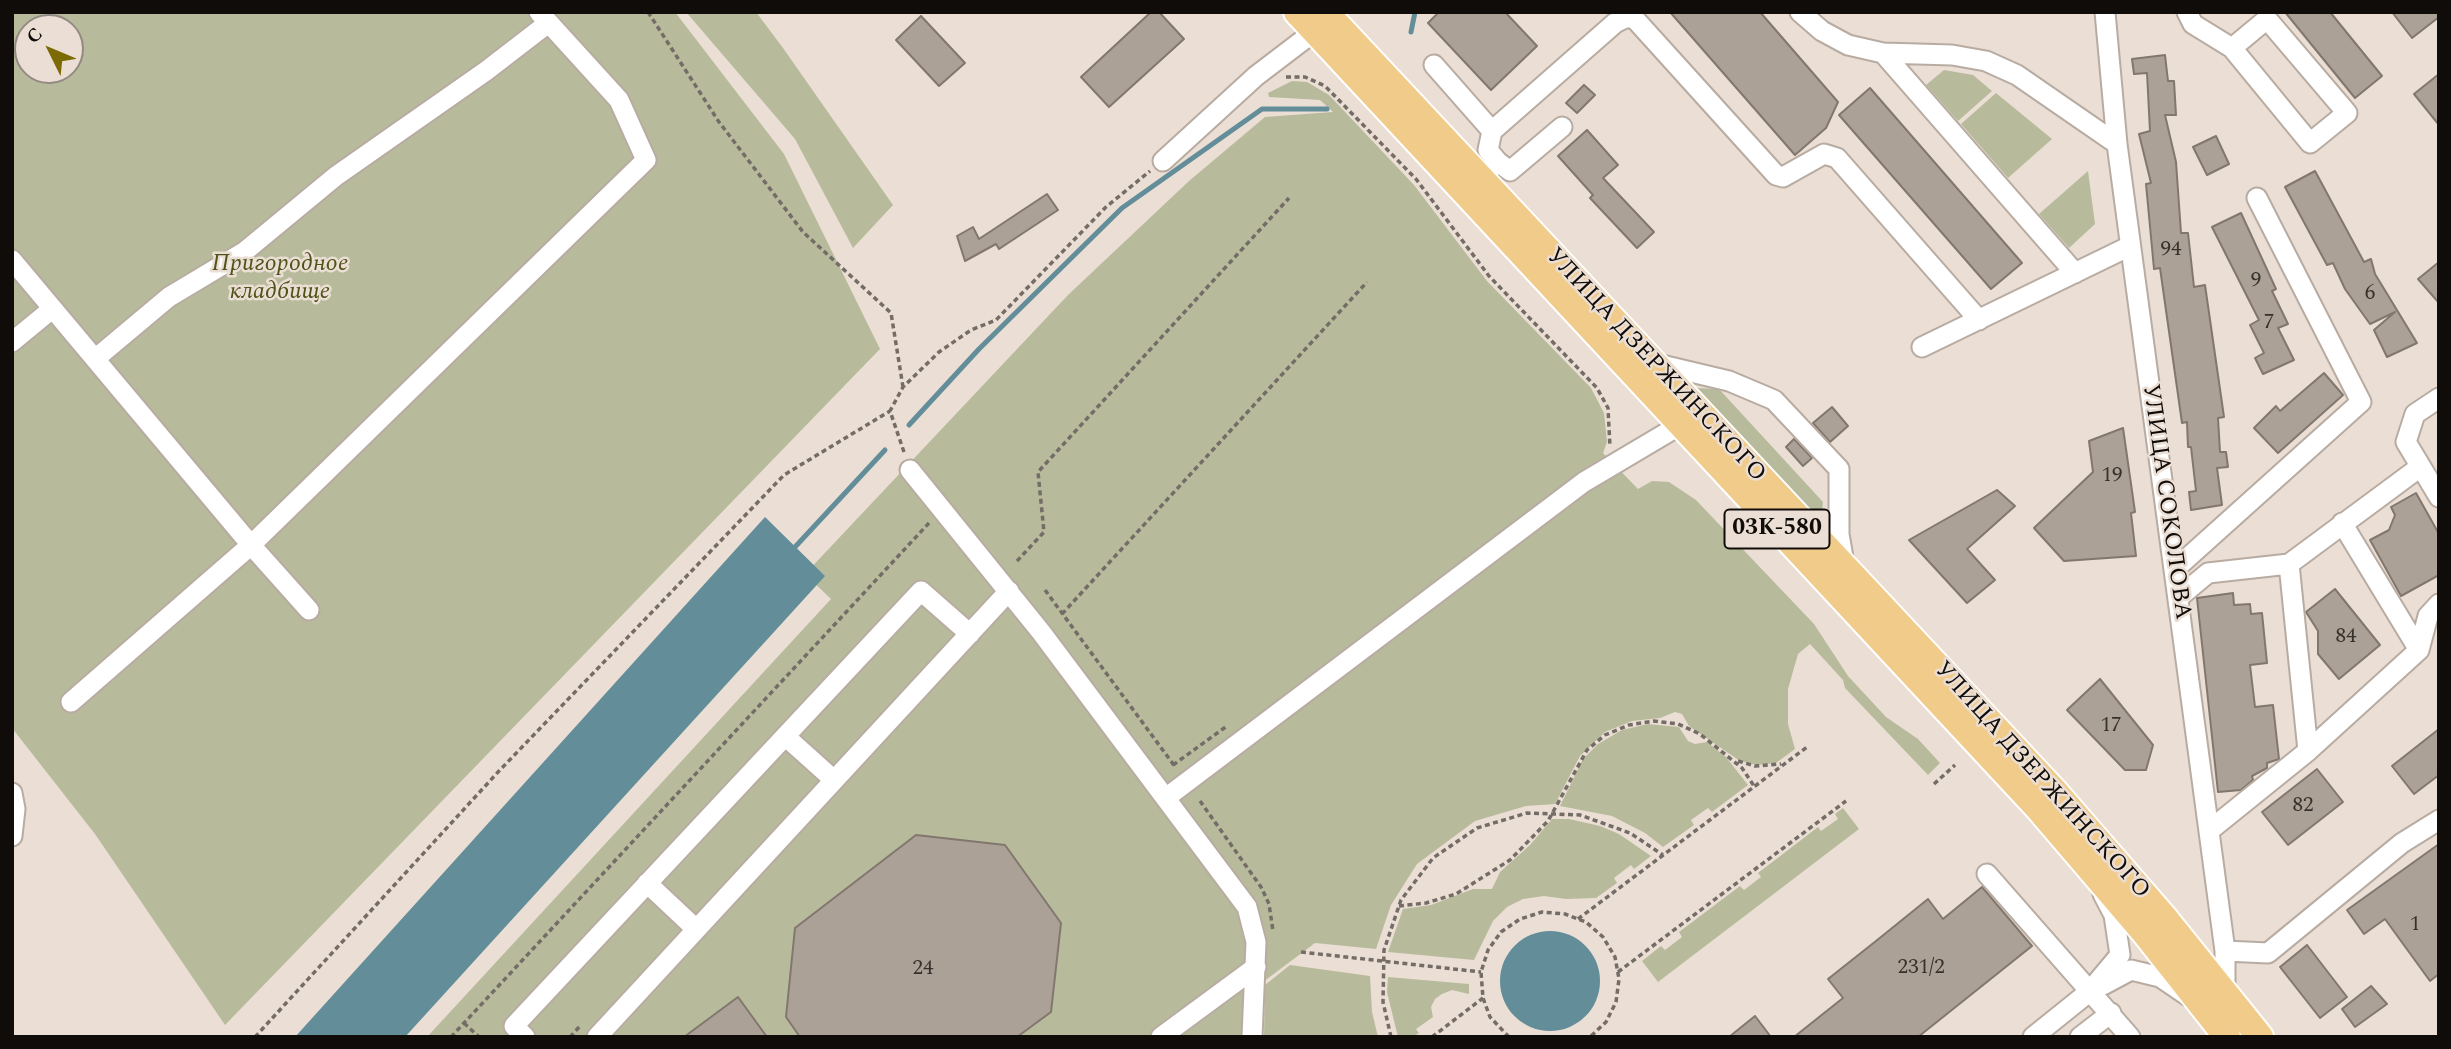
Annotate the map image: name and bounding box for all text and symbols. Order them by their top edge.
north arrow [14,14,84,84]
text: С [20,21,50,51]
house number: 94 [2161,238,2181,264]
street label: УЛИЦА ДЗЕРЖИНСКОГО [1539,243,1771,489]
park label: Пригородное кладбище [212,251,348,307]
house number: 9 [2251,269,2261,295]
house number: 6 [2365,282,2375,308]
house number: 7 [2264,311,2274,337]
street label: УЛИЦА СОКОЛОВА [2134,382,2196,622]
house number: 19 [2102,464,2122,490]
road number: 03К-580 [1724,509,1830,548]
house number: 84 [2336,625,2356,651]
street label: УЛИЦА ДЗЕРЖИНСКОГО [1927,656,2155,906]
house number: 17 [2101,714,2121,740]
house number: 82 [2293,794,2313,820]
house number: 1 [2410,913,2420,939]
house number: 231/2 [1897,956,1945,982]
house number: 24 [913,957,933,983]

